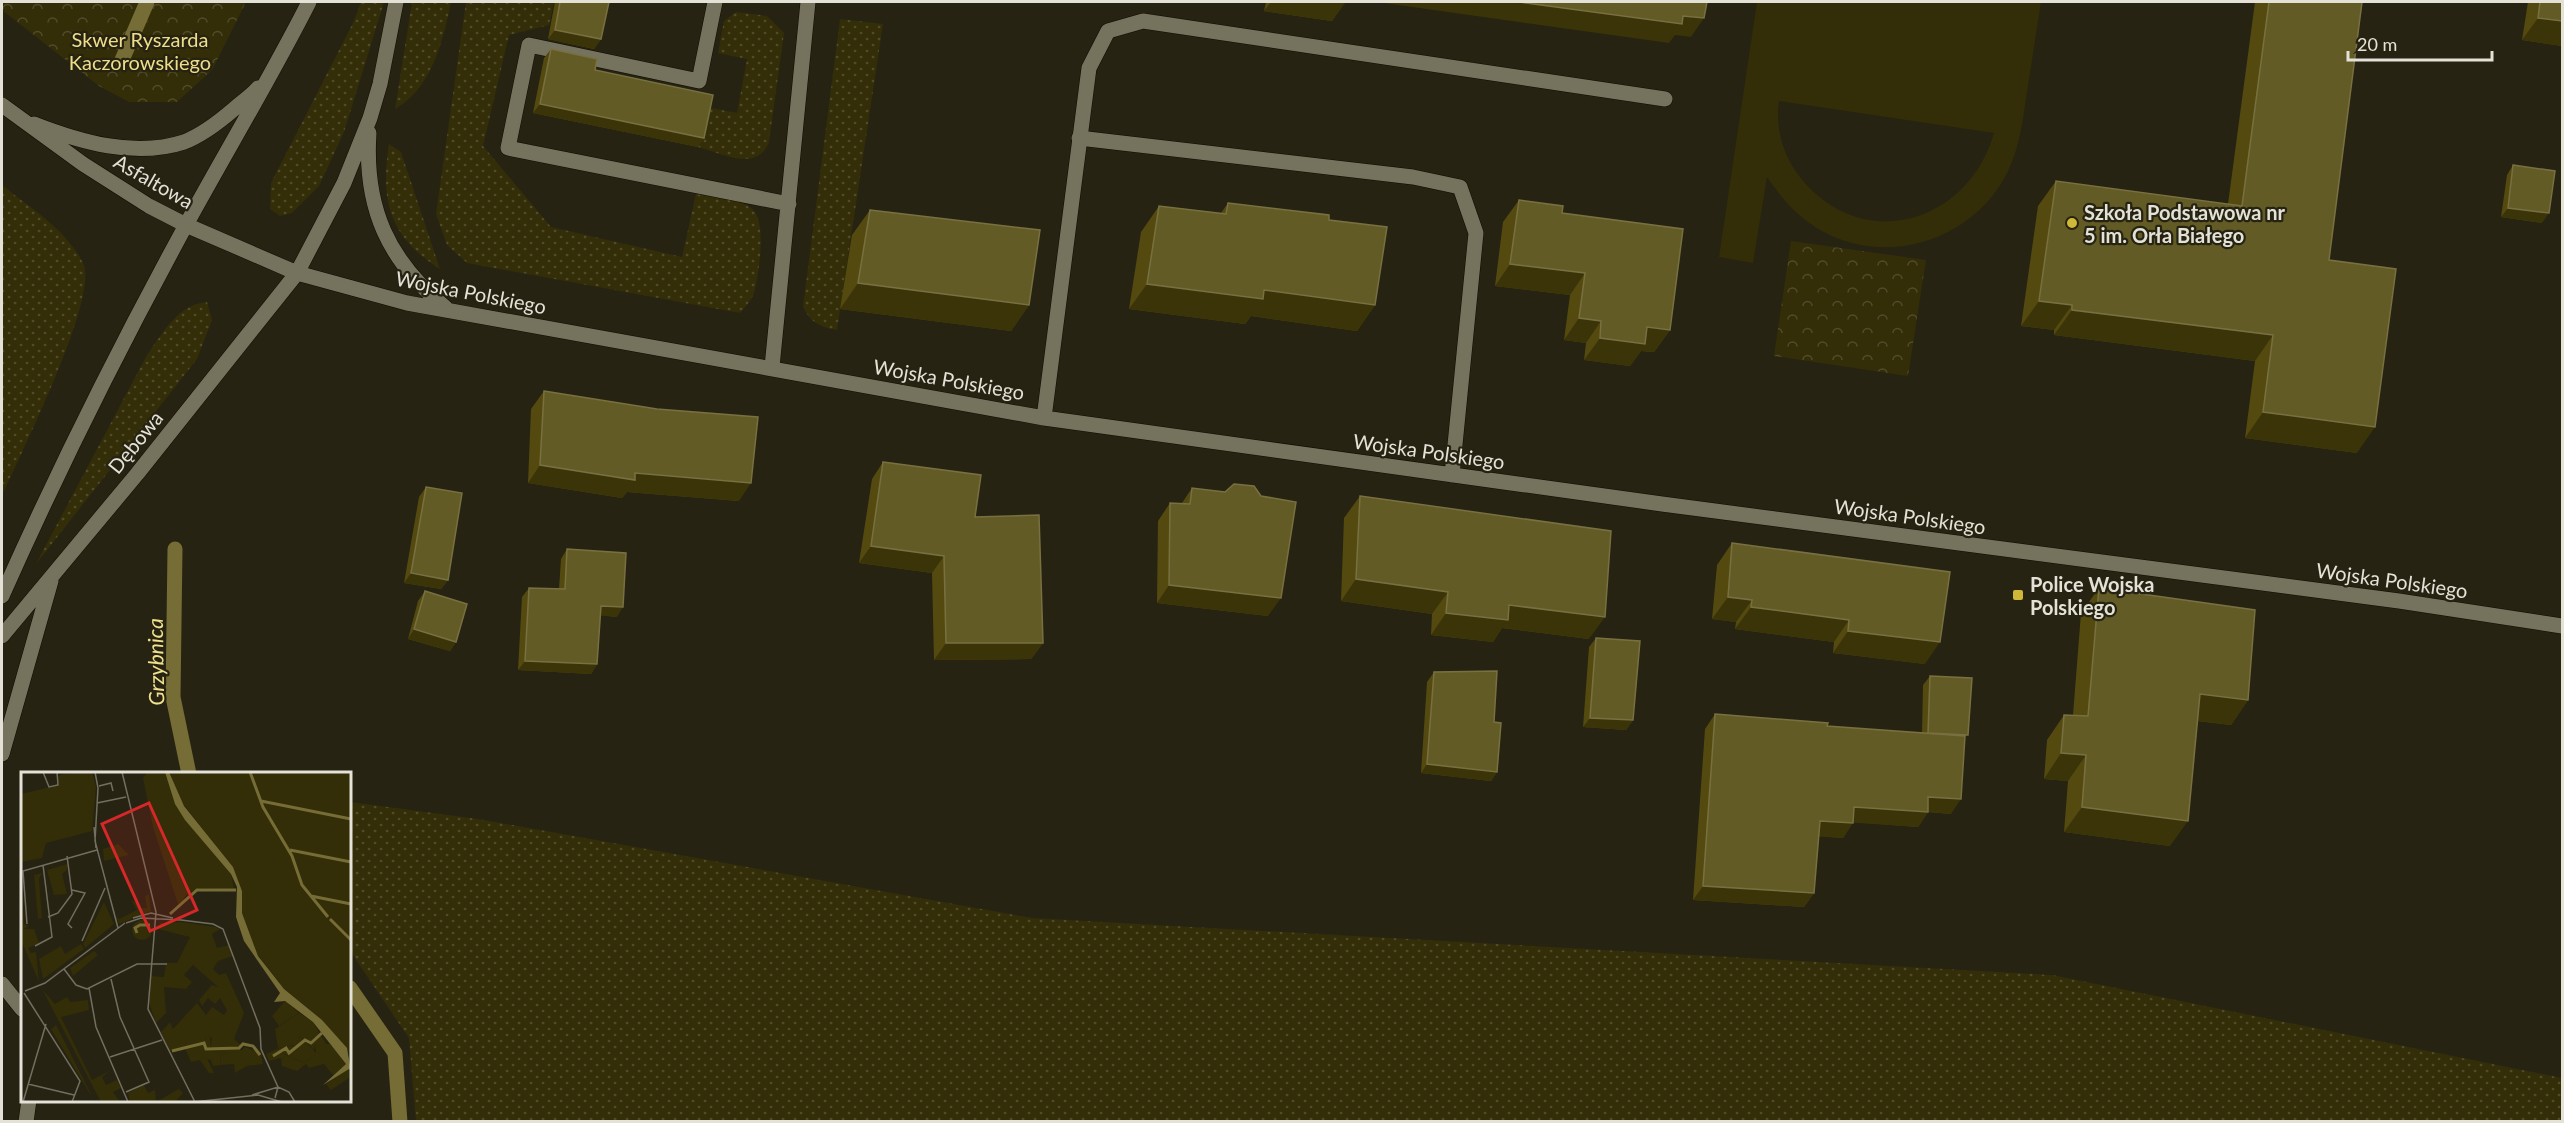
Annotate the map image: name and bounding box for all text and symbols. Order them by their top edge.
scale bar [2348,24,2492,62]
park label: Skwer Ryszarda Kaczorowskiego [69,27,211,74]
text: 20 m [2357,33,2397,55]
street label: Asfaltowa [110,149,198,213]
place label: Szkoła Podstawowa nr 5 im. Orła Białego [2084,200,2286,247]
marker: Szkoła Podstawowa nr 5 im. Orła Białego [2065,216,2079,230]
street label: Wojska Polskiego [394,266,548,318]
street label: Wojska Polskiego [872,354,1026,404]
street label: Dębowa [103,406,167,478]
street label: Wojska Polskiego [1352,428,1506,474]
street label: Wojska Polskiego [1833,493,1987,539]
street label: Wojska Polskiego [2315,557,2469,603]
place label: Police Wojska Polskiego [2030,572,2154,619]
marker: Police Wojska Polskiego [2011,588,2025,602]
water label: Grzybnica [142,618,168,706]
inset map [21,772,351,1102]

